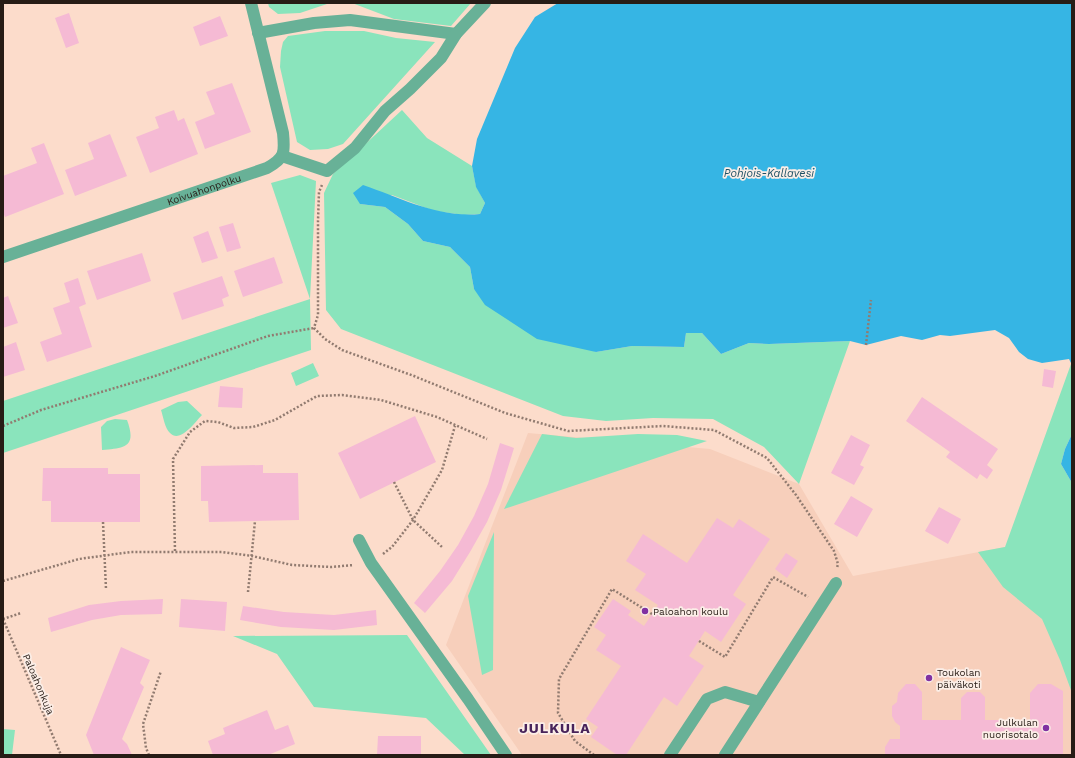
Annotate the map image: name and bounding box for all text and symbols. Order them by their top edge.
water label: Pohjois-Kallavesi [724,167,815,180]
street label: Koivuahonpolku [166,172,243,207]
marker: Paloahon koulu [640,606,650,616]
place label: Paloahon koulu [653,606,728,617]
street label: Paloahonkuja [21,652,56,717]
place label: Toukolan päiväkoti [937,667,981,690]
marker: Toukolan päiväkoti [924,673,934,683]
place label: Julkulan nuorisotalo [983,717,1038,740]
district label: JULKULA [519,720,591,736]
marker: Julkulan nuorisotalo [1041,723,1051,733]

